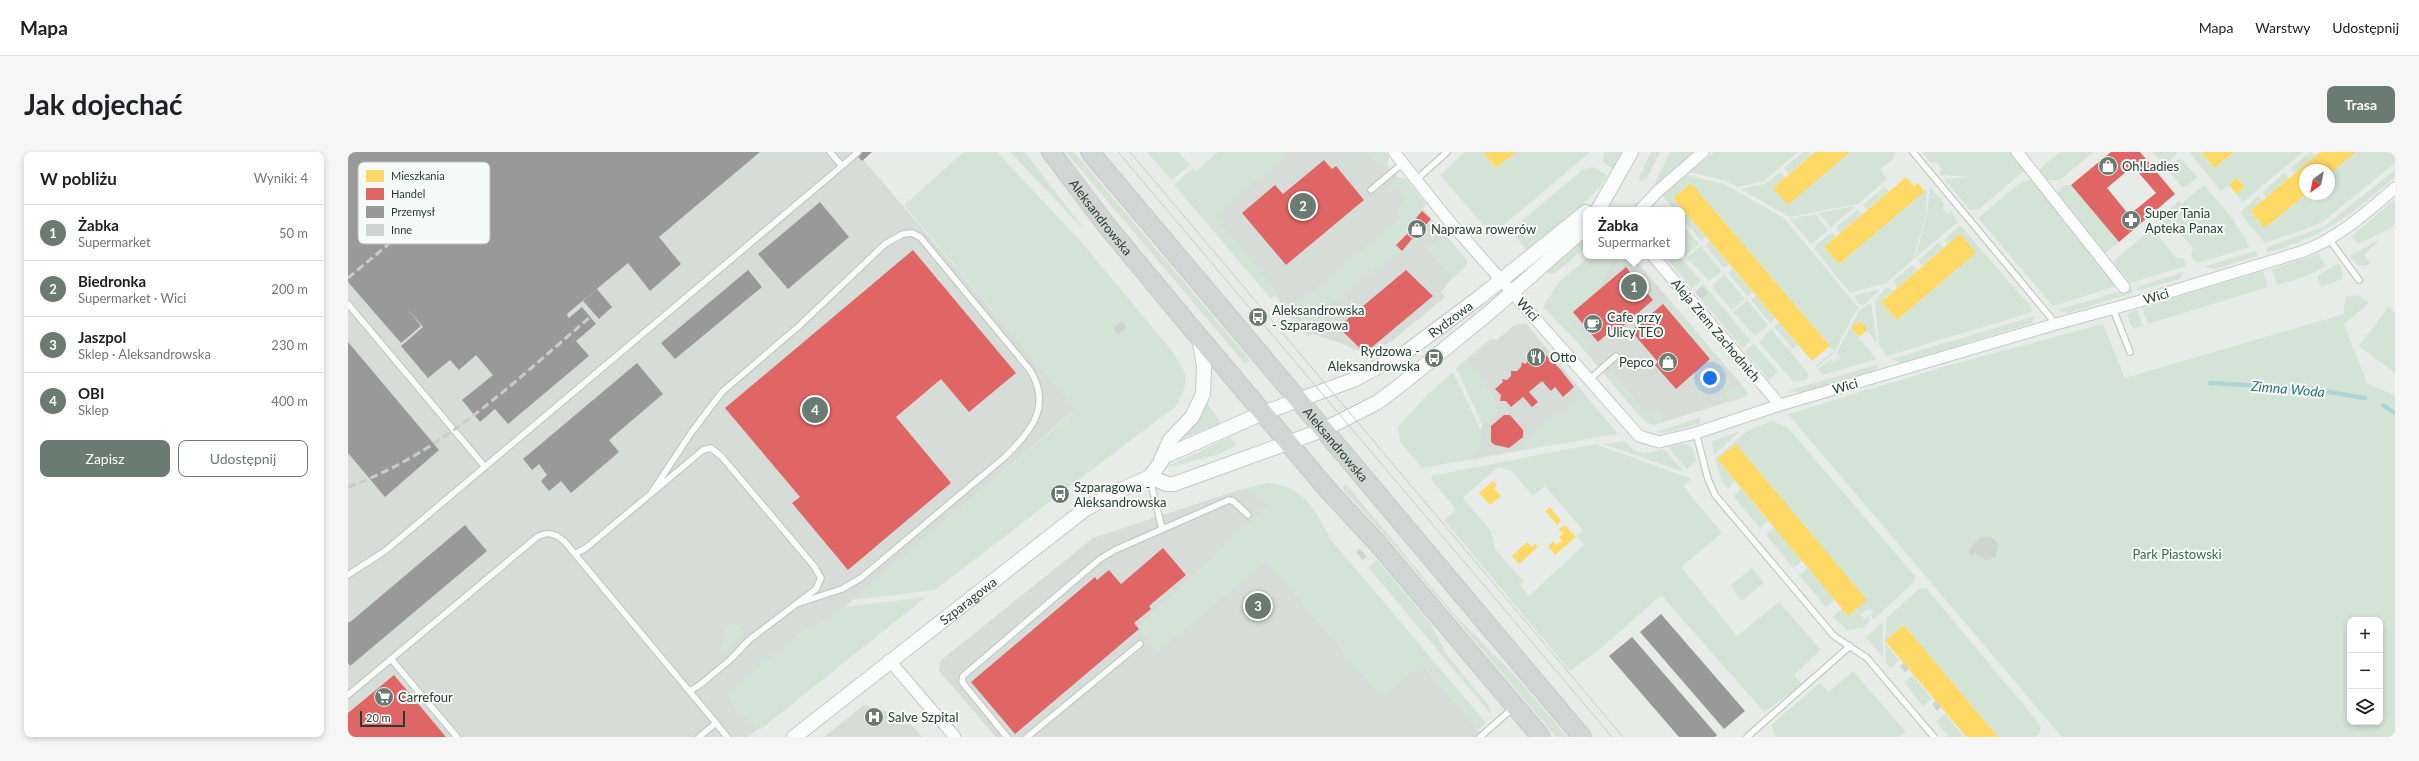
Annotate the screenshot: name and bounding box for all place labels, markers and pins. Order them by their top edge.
shop icon: Oh!Ladies [2097,155,2119,177]
place label: Oh!Ladies [2122,158,2179,174]
pin: 2 [1290,191,1316,221]
place label: Super Tania Apteka Panax [2145,205,2224,236]
pharmacy icon: Super Tania Apteka Panax [2120,209,2142,231]
shop icon: Naprawa rowerów [1406,218,1428,240]
place label: Naprawa rowerów [1431,221,1536,237]
pin: 1 [1621,272,1647,302]
place label: Aleksandrowska - Szparagowa [1272,302,1365,333]
bus stop icon: Aleksandrowska - Szparagowa [1247,306,1269,328]
place label: Cafe przy Ulicy TEO [1607,309,1664,340]
cafe icon: Cafe przy Ulicy TEO [1582,313,1604,335]
place label: Rydzowa - Aleksandrowska [1327,343,1420,374]
restaurant icon: Otto [1525,346,1547,368]
bus stop icon: Rydzowa - Aleksandrowska [1423,347,1445,369]
place label: Otto [1550,349,1577,365]
shop icon: Pepco [1657,351,1679,373]
place label: Pepco [1619,354,1654,370]
pin: 4 [802,395,828,425]
place label: Szparagowa - Aleksandrowska [1074,479,1167,510]
bus stop icon: Szparagowa - Aleksandrowska [1049,483,1071,505]
pin: 3 [1245,591,1271,621]
supermarket icon: Carrefour [373,686,395,708]
place label: Carrefour [398,689,453,705]
hospital icon: Salve Szpital [863,706,885,728]
place label: Salve Szpital [888,709,959,725]

